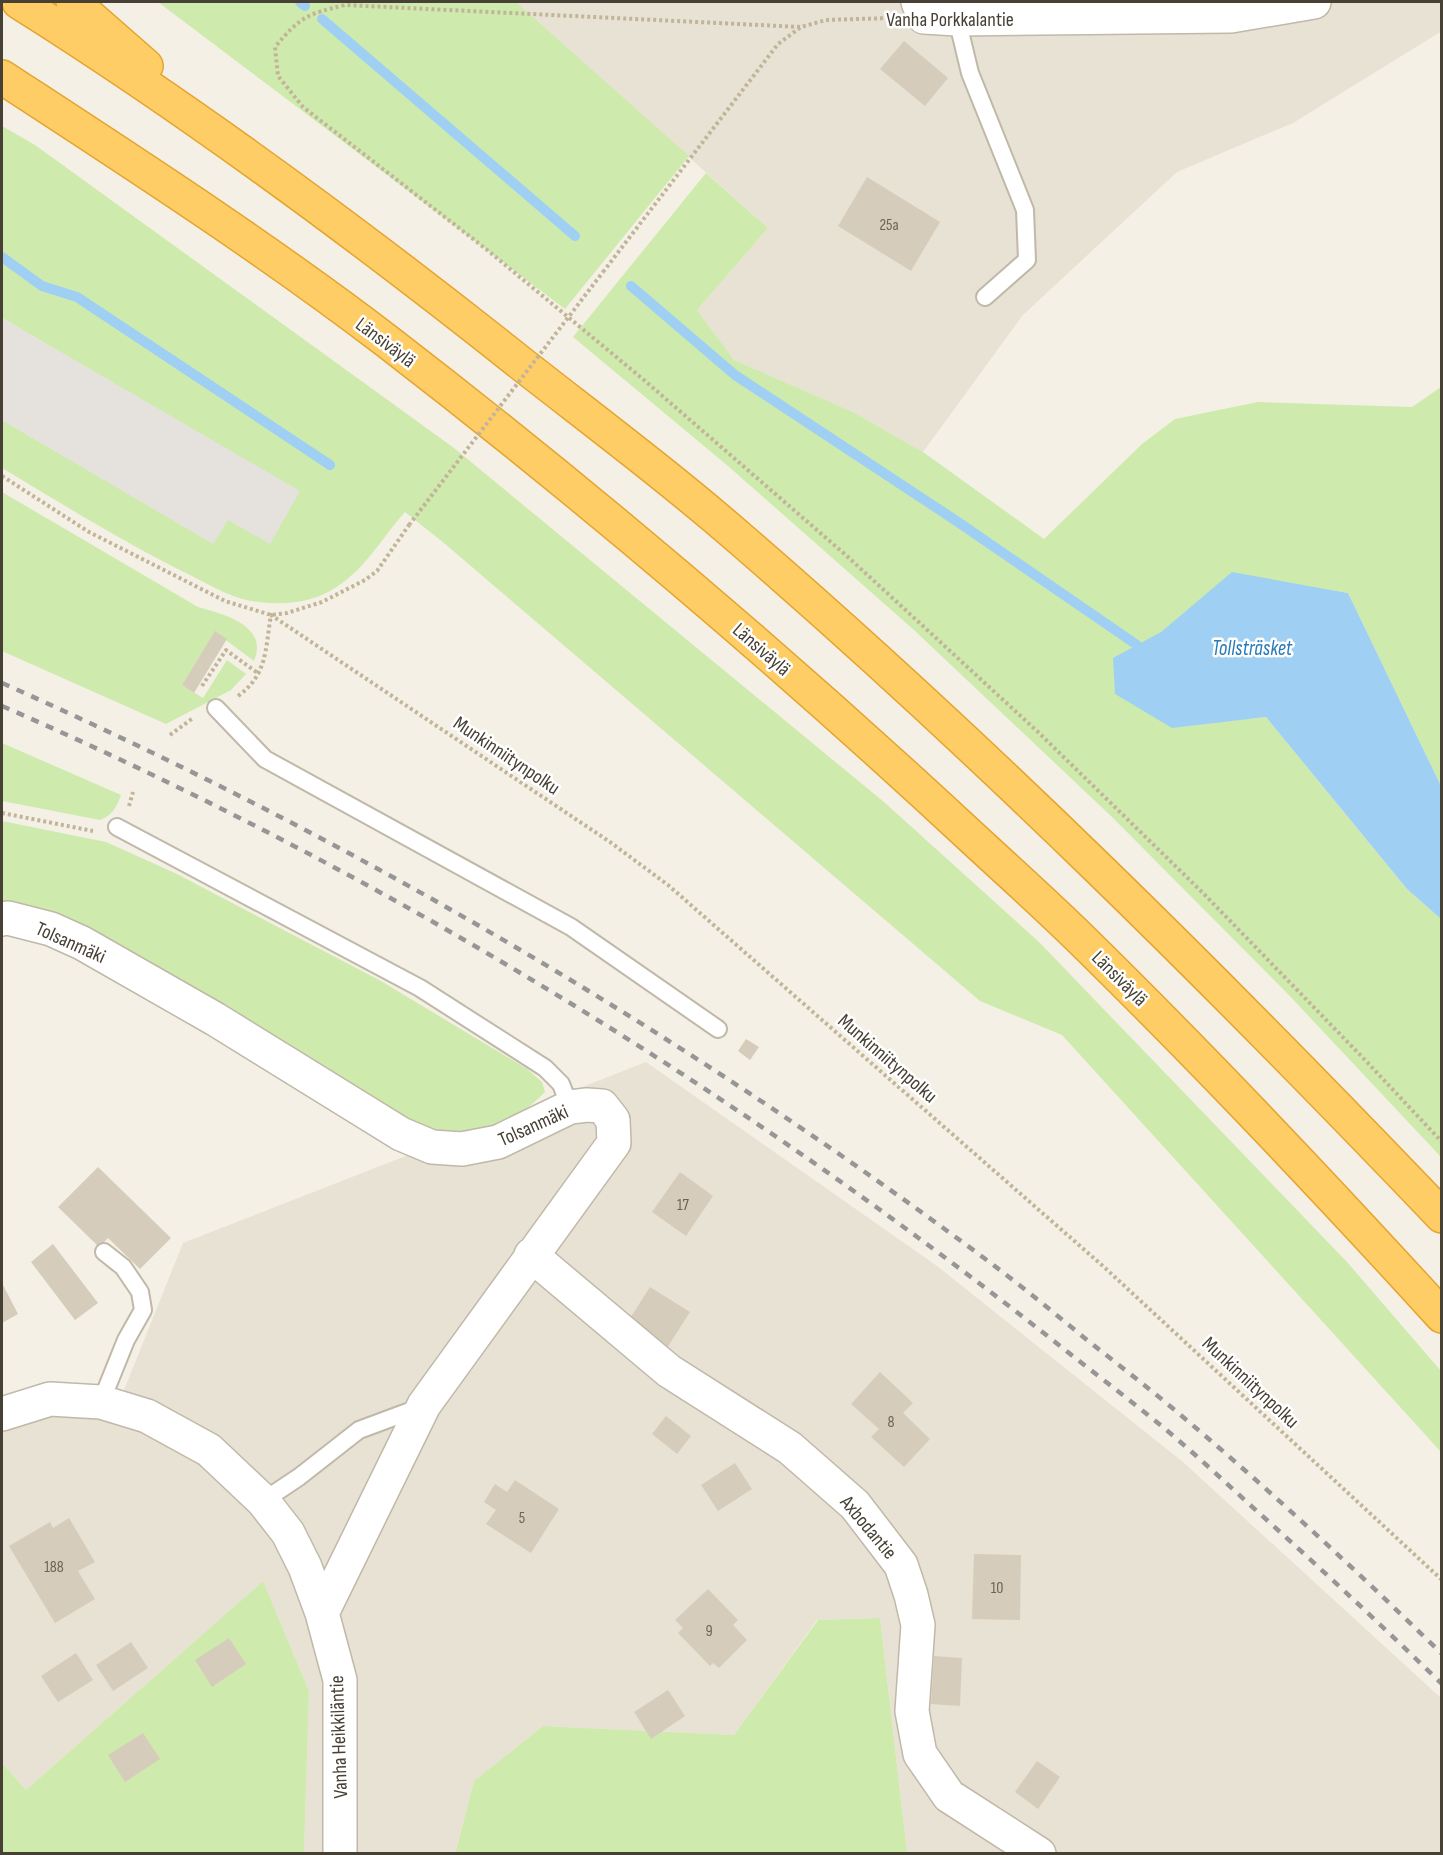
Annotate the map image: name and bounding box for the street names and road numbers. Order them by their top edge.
street label: Vanha Porkkalantie [886,8,1014,32]
street label: Länsiväylä [351,313,420,373]
street label: Länsiväylä [728,618,795,681]
street label: Munkinniitynpolku [449,711,564,800]
street label: Tolsanmäki [32,917,109,969]
street label: Länsiväylä [1087,946,1152,1011]
street label: Munkinniitynpolku [833,1009,942,1108]
street label: Tolsanmäki [495,1100,572,1152]
street label: Munkinniitynpolku [1197,1332,1304,1434]
street label: Axbodantie [834,1490,902,1564]
street label: Vanha Heikkiläntie [325,1675,353,1799]

